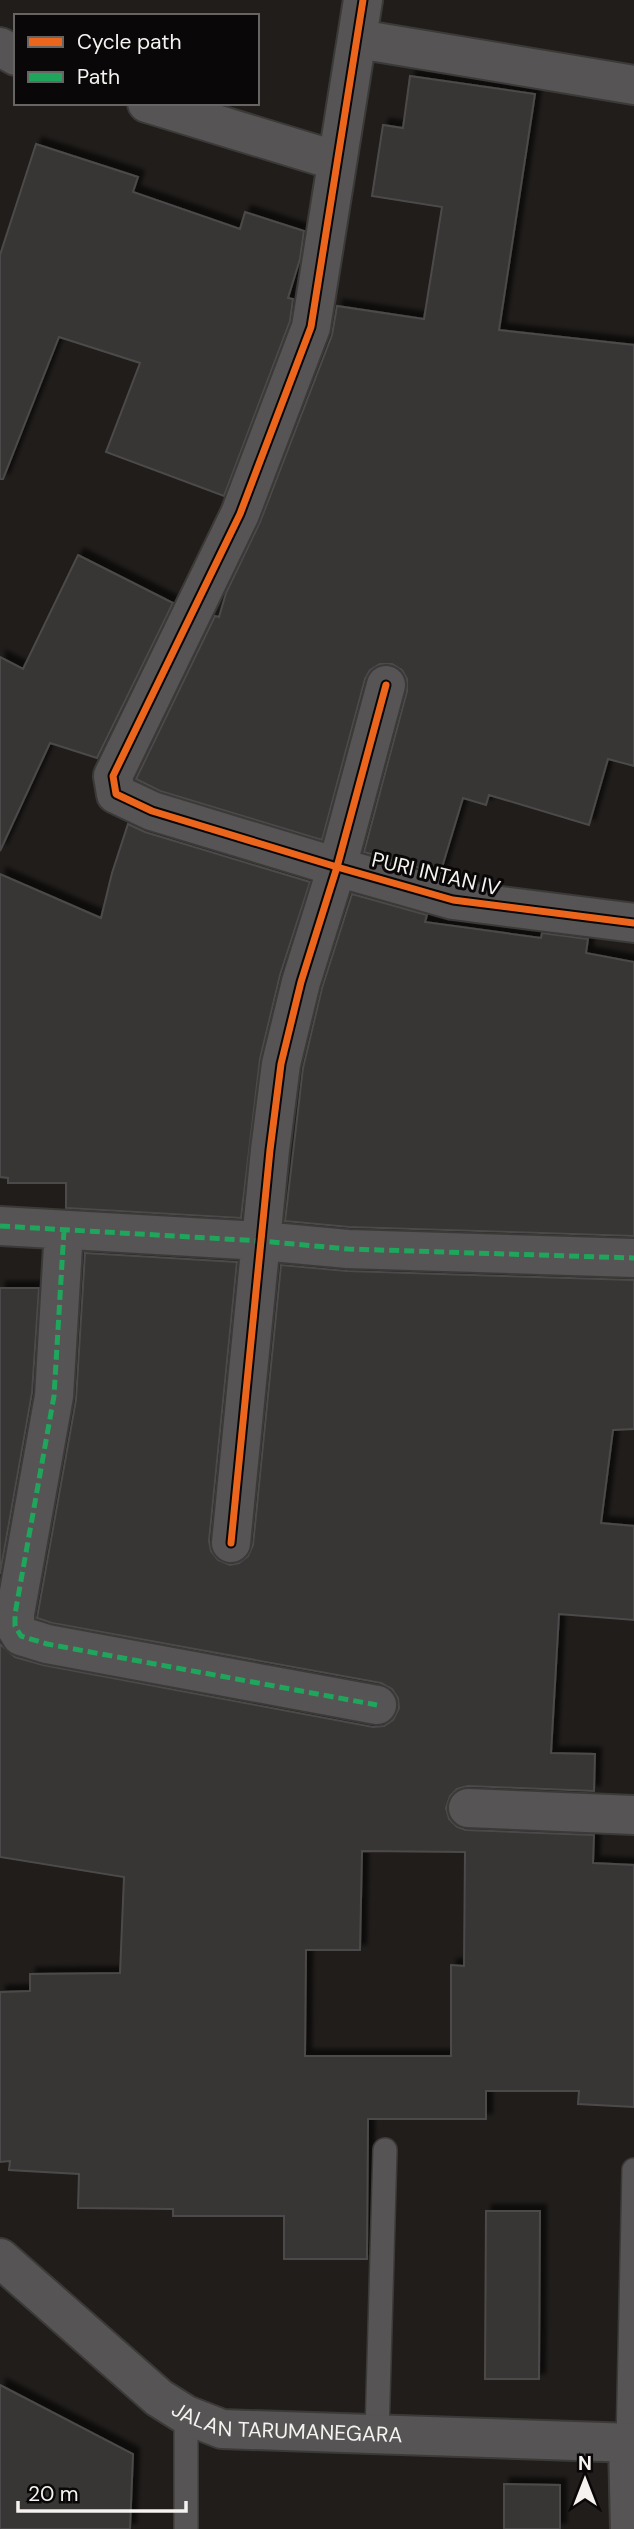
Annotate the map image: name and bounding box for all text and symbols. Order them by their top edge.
legend [14,14,259,105]
text: Cycle path [77,28,182,56]
text: Path [77,63,120,91]
street label: PURI INTAN IV [369,846,503,902]
street label: JALAN TARUMANEGARA [166,2395,403,2449]
north arrow [550,2445,620,2515]
text: N [578,2451,592,2476]
scale bar [18,2470,186,2514]
text: 20 m [28,2480,79,2508]

